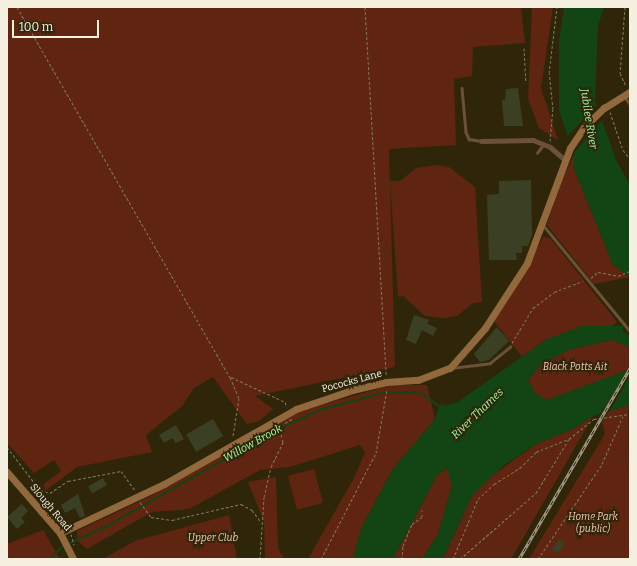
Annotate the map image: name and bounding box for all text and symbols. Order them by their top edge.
scale bar [14,12,101,38]
text: 100 m [19,20,53,34]
water label: Jubilee River [577,88,599,150]
park label: Black Potts Ait [543,362,607,374]
street label: Pococks Lane [321,368,383,396]
water label: River Thames [449,386,507,442]
water label: Willow Brook [221,422,285,466]
street label: Slough Road [27,482,73,534]
park label: Home Park (public) [568,511,618,534]
park label: Upper Club [188,533,238,545]

